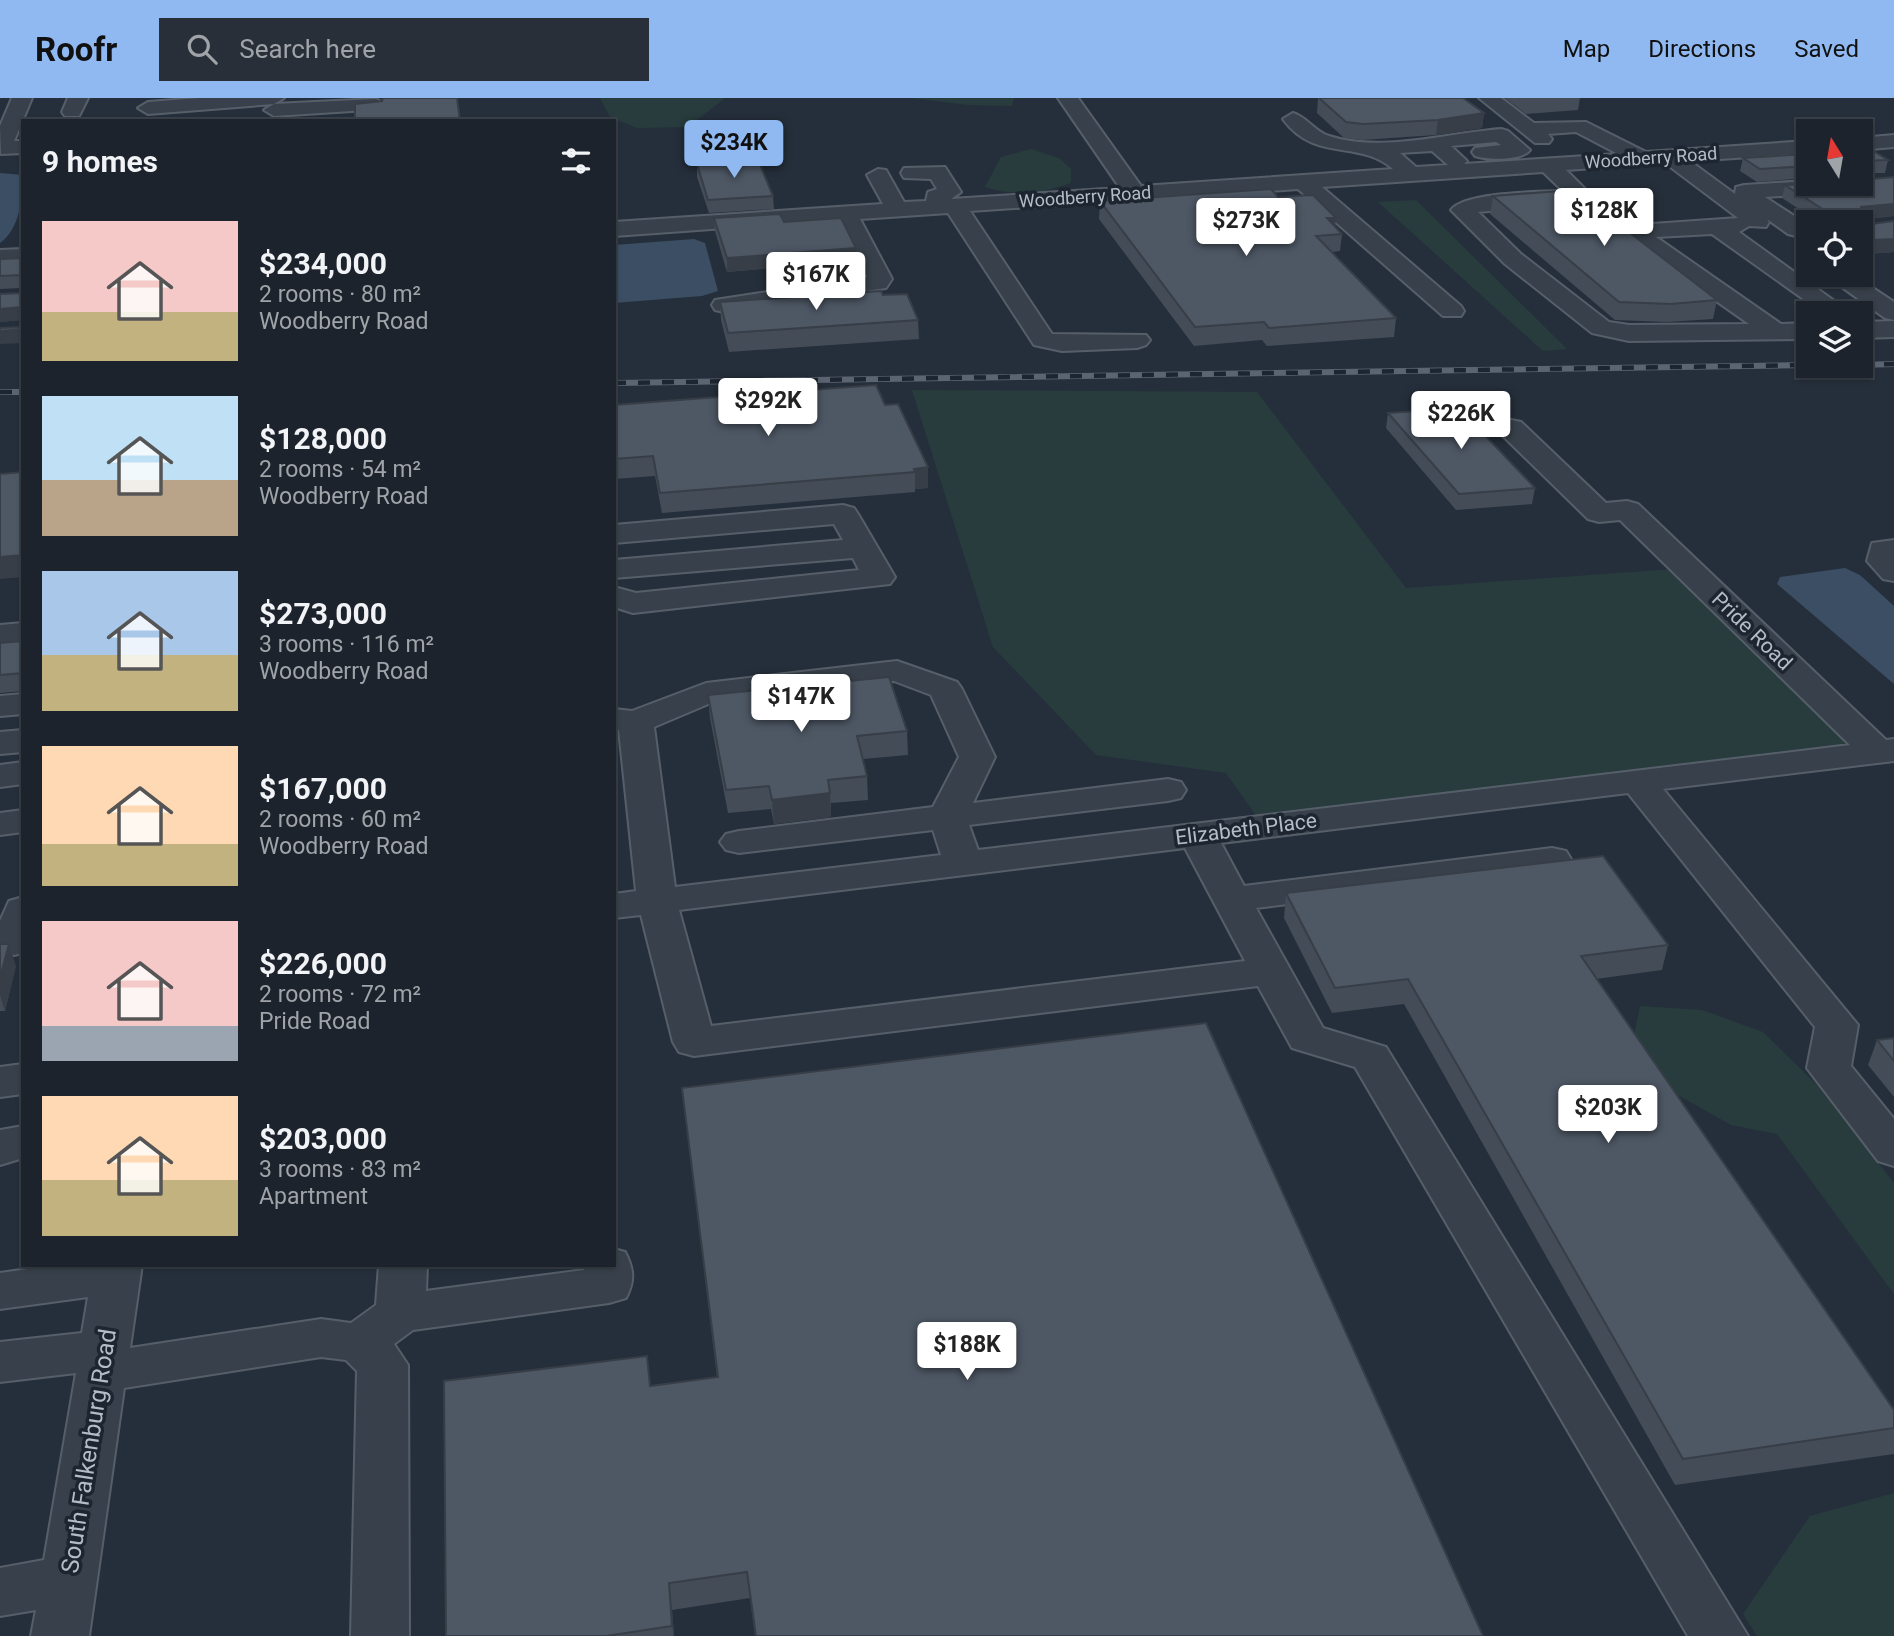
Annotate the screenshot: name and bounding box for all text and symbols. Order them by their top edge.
search box [159,18,649,81]
text: Roofr [35,30,117,69]
icon: search [183,30,221,68]
text: Search here [239,34,376,64]
text: Map [1563,35,1610,63]
text: Directions [1648,35,1756,63]
text: Saved [1794,35,1859,63]
north arrow [1796,119,1872,196]
map controls [1796,119,1873,378]
pin: $234K [685,120,783,180]
text: $234K [700,129,768,156]
icon: filters [557,142,595,180]
street label: Woodberry Road [1584,142,1718,173]
text: 9 homes [42,144,158,179]
street label: Woodberry Road [1018,181,1152,212]
pin: $128K [1555,188,1653,248]
text: $128K [1570,197,1638,224]
pin: $273K [1197,198,1295,258]
text: $273K [1212,207,1280,234]
button: locate [1796,210,1873,287]
text: $234,000 [259,246,387,281]
icon: home [98,249,182,333]
pin: $167K [767,252,865,312]
text: $167K [782,261,850,288]
text: 2 rooms · 80 m² [259,281,421,308]
button: layers [1796,301,1873,378]
text: Woodberry Road [259,308,429,335]
pin: $292K [719,378,817,438]
text: $292K [734,387,802,414]
pin: $226K [1412,392,1510,451]
text: $226K [1427,400,1495,427]
text: $128,000 [259,421,387,456]
icon: home [98,424,182,508]
text: 2 rooms · 54 m² [259,456,421,483]
text: Woodberry Road [259,483,429,510]
street label: Pride Road [1707,587,1797,675]
text: $273,000 [259,596,387,631]
icon: home [98,599,182,683]
text: 3 rooms · 116 m² [259,631,434,658]
text: Woodberry Road [259,658,429,685]
pin: $147K [752,674,850,734]
text: $147K [767,683,835,710]
text: $167,000 [259,771,387,806]
icon: home [98,774,182,858]
text: 2 rooms · 60 m² [259,806,421,833]
street label: Elizabeth Place [1174,808,1318,850]
text: Woodberry Road [259,833,429,860]
text: $226,000 [259,946,387,981]
icon: home [98,949,182,1033]
text: 2 rooms · 72 m² [259,981,421,1008]
text: Pride Road [259,1008,371,1035]
pin: $203K [1559,1086,1657,1145]
text: $203K [1574,1094,1642,1121]
text: $203,000 [259,1121,387,1156]
icon: home [98,1124,182,1208]
text: 3 rooms · 83 m² [259,1156,421,1183]
text: Apartment [259,1183,368,1210]
pin: $188K [918,1322,1016,1382]
street label: South Falkenburg Road [56,1327,122,1575]
text: $188K [933,1331,1001,1358]

